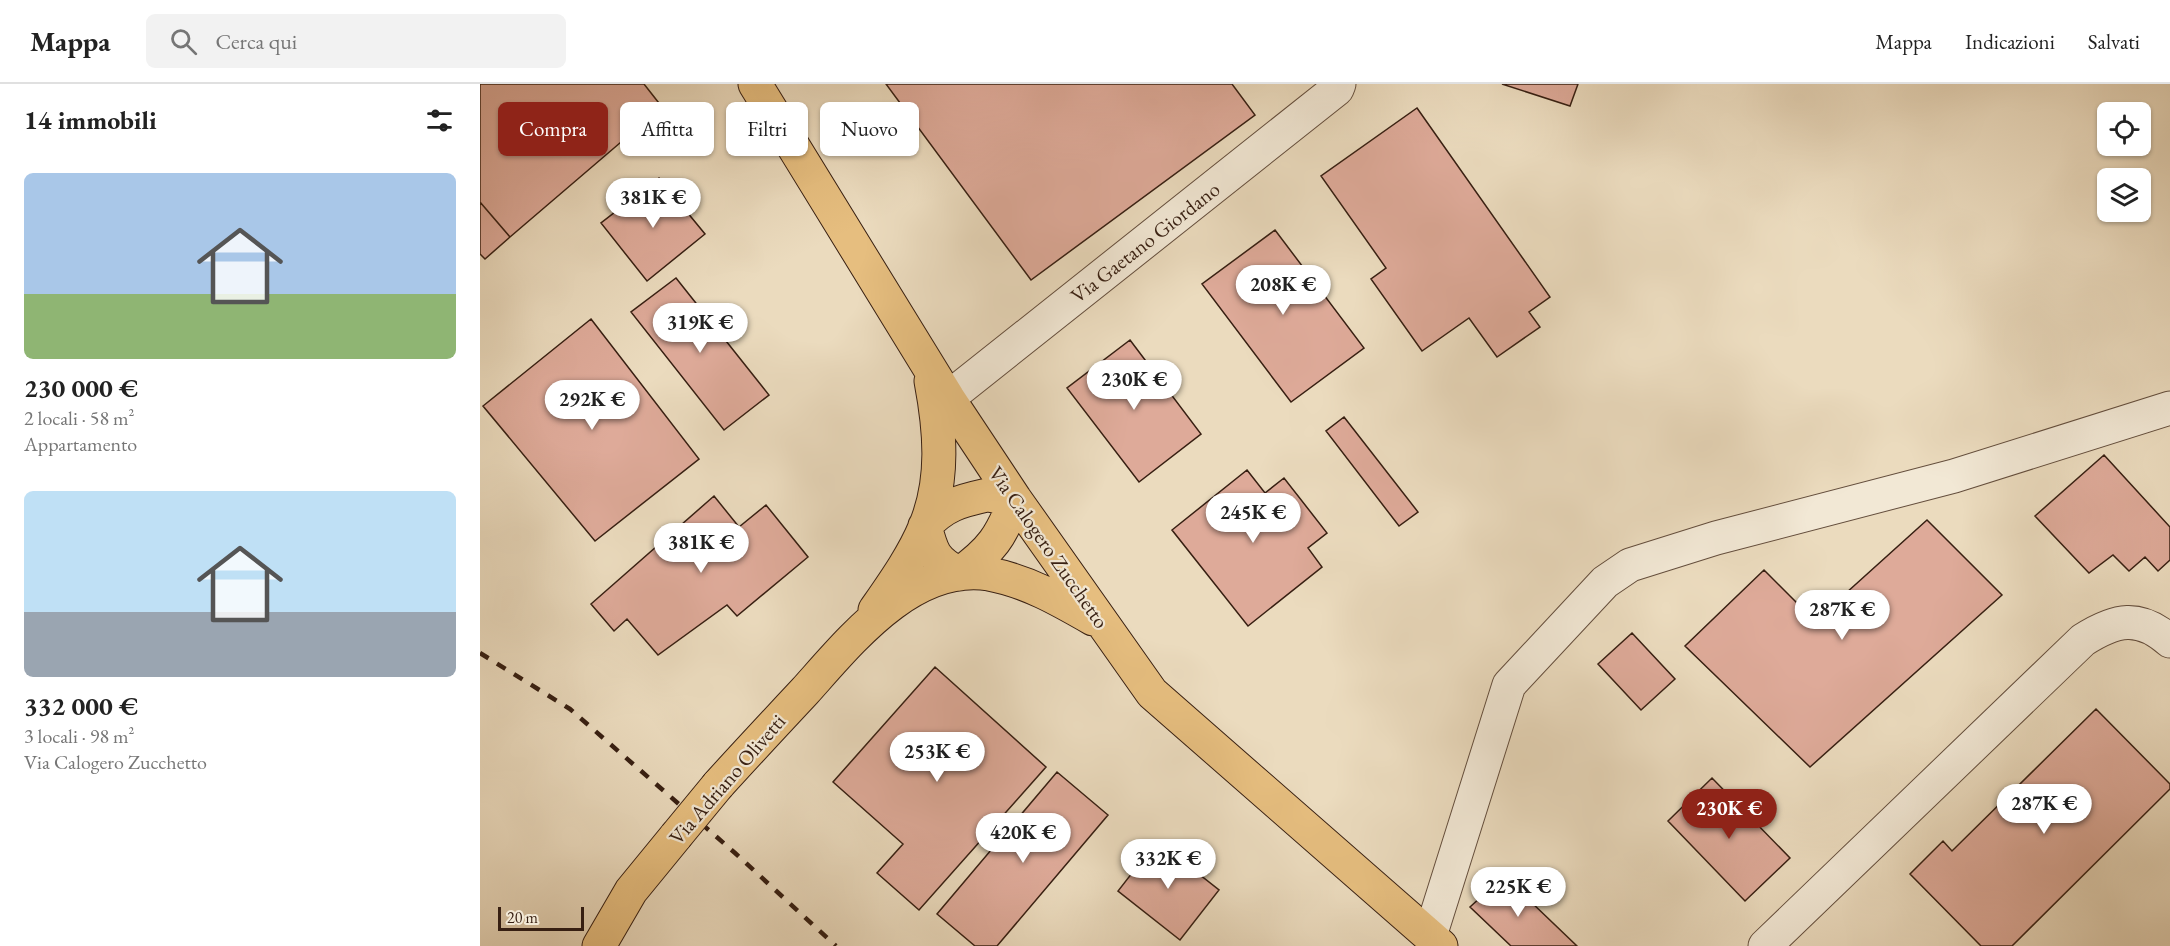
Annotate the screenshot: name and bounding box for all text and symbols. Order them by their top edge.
search box [146,14,566,68]
text: Mappa [30,23,110,59]
icon: search [167,25,200,58]
text: Cerca qui [215,27,297,56]
text: Mappa [1875,28,1932,55]
text: Indicazioni [1965,28,2055,55]
text: Salvati [2088,28,2140,55]
chip: Compra [498,102,608,156]
chip: Affitta [620,102,714,156]
chip: Filtri [726,102,808,156]
chip: Nuovo [820,102,919,156]
map controls [2097,102,2151,222]
button: locate [2097,102,2151,156]
text: 14 immobili [24,103,157,137]
icon: filters [423,104,456,137]
button: layers [2097,168,2151,222]
street label: Via Gaetano Giordano [1065,175,1225,309]
pin: 381K € [604,178,702,229]
text: 381K € [620,184,686,210]
icon: home [186,212,294,320]
pin: 208K € [1234,265,1332,316]
text: 208K € [1250,271,1316,297]
pin: 319K € [651,303,749,354]
text: 319K € [667,309,733,335]
pin: 230K € [1085,360,1183,411]
text: 230K € [1101,366,1167,392]
text: 230 000 € [24,371,138,405]
pin: 292K € [543,380,641,431]
text: 292K € [559,386,625,412]
text: 2 locali · 58 m² [24,405,135,431]
text: Appartamento [24,431,137,457]
street label: Via Calogero Zucchetto [983,461,1115,633]
pin: 245K € [1204,493,1302,544]
text: 245K € [1220,499,1286,525]
pin: 381K € [652,523,750,574]
text: 381K € [668,529,734,555]
icon: home [186,530,294,638]
pin: 287K € [1793,590,1891,641]
text: 287K € [1809,596,1875,622]
text: 332 000 € [24,689,138,723]
street label: Via Adriano Olivetti [663,708,791,850]
text: 3 locali · 98 m² [24,723,135,749]
pin: 253K € [888,732,986,783]
text: 253K € [904,738,970,764]
text: Via Calogero Zucchetto [24,749,207,775]
pin: 287K € [1995,784,2093,835]
pin: 230K € [1680,789,1778,840]
text: 287K € [2011,790,2077,816]
text: 230K € [1696,795,1762,821]
pin: 420K € [974,813,1072,864]
text: 420K € [990,819,1056,845]
pin: 332K € [1119,839,1217,890]
text: 332K € [1135,845,1201,871]
pin: 225K € [1469,867,1567,918]
text: 225K € [1485,873,1551,899]
scale bar [498,904,584,932]
text: 20 m [507,907,538,928]

